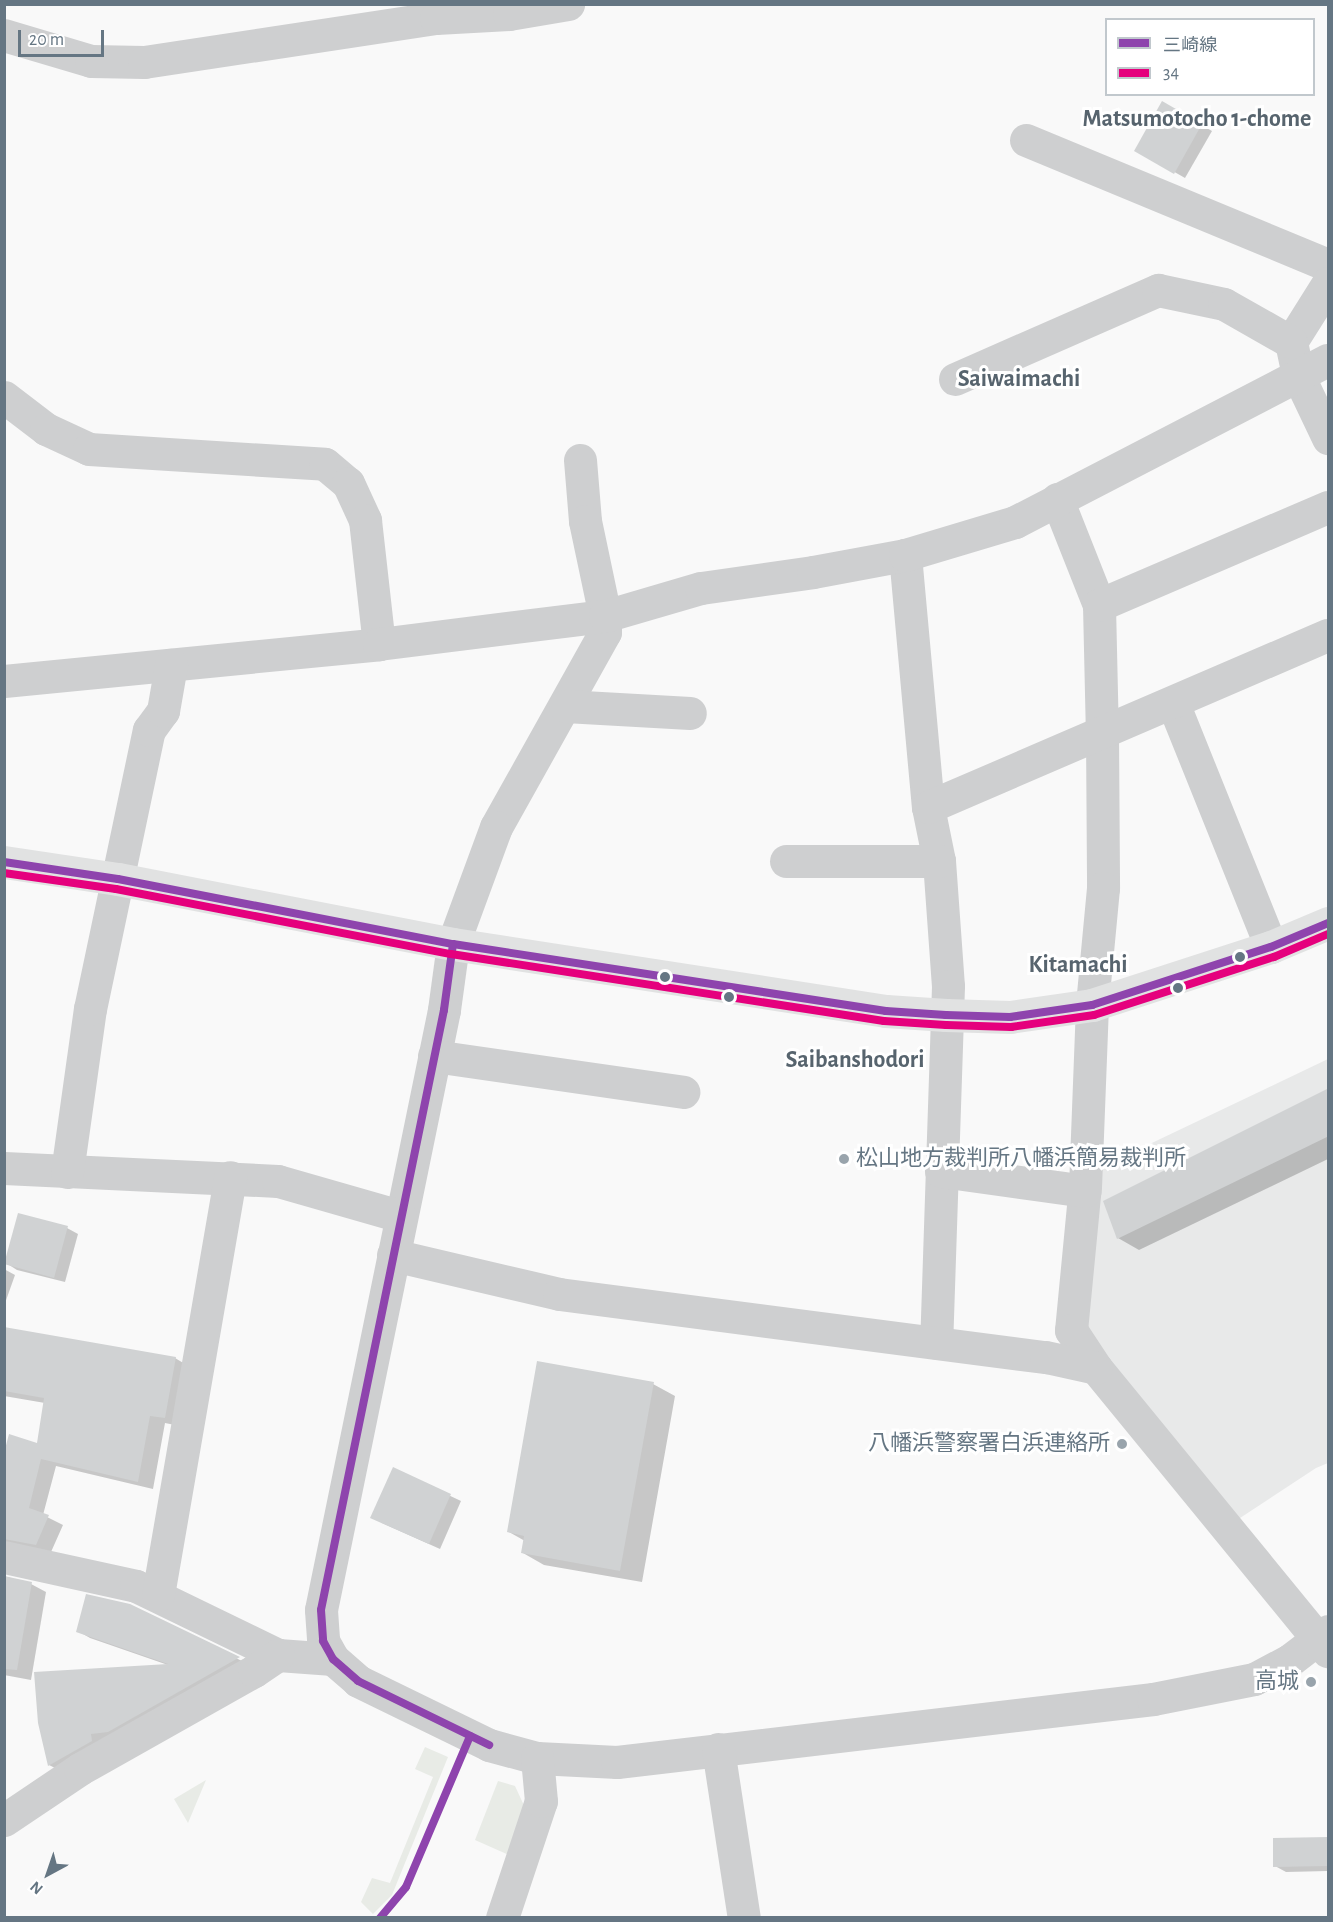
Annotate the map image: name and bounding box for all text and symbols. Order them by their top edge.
scale bar [21,18,106,56]
legend [1105,18,1315,96]
text: 20 m [29,31,64,49]
text: 三崎線 [1163,37,1217,55]
text: 34 [1163,64,1179,82]
district label: Matsumotocho 1-chome [1083,106,1311,134]
district label: Saiwaimachi [958,366,1080,394]
unlabelled marker [1234,951,1246,963]
district label: Kitamachi [1029,952,1127,980]
unlabelled marker [659,971,671,983]
unlabelled marker [1172,982,1184,994]
unlabelled marker [723,991,735,1003]
district label: Saibanshodori [786,1047,924,1075]
place label: 松山地方裁判所八幡浜簡易裁判所 [856,1146,1186,1172]
marker: 松山地方裁判所八幡浜簡易裁判所 [837,1152,851,1166]
place label: 八幡浜警察署白浜連絡所 [868,1431,1110,1457]
marker: 八幡浜警察署白浜連絡所 [1115,1437,1129,1451]
place label: 高城 [1255,1669,1299,1695]
marker: 高城 [1304,1675,1318,1689]
north arrow [18,1844,78,1904]
text: N [27,1878,46,1897]

